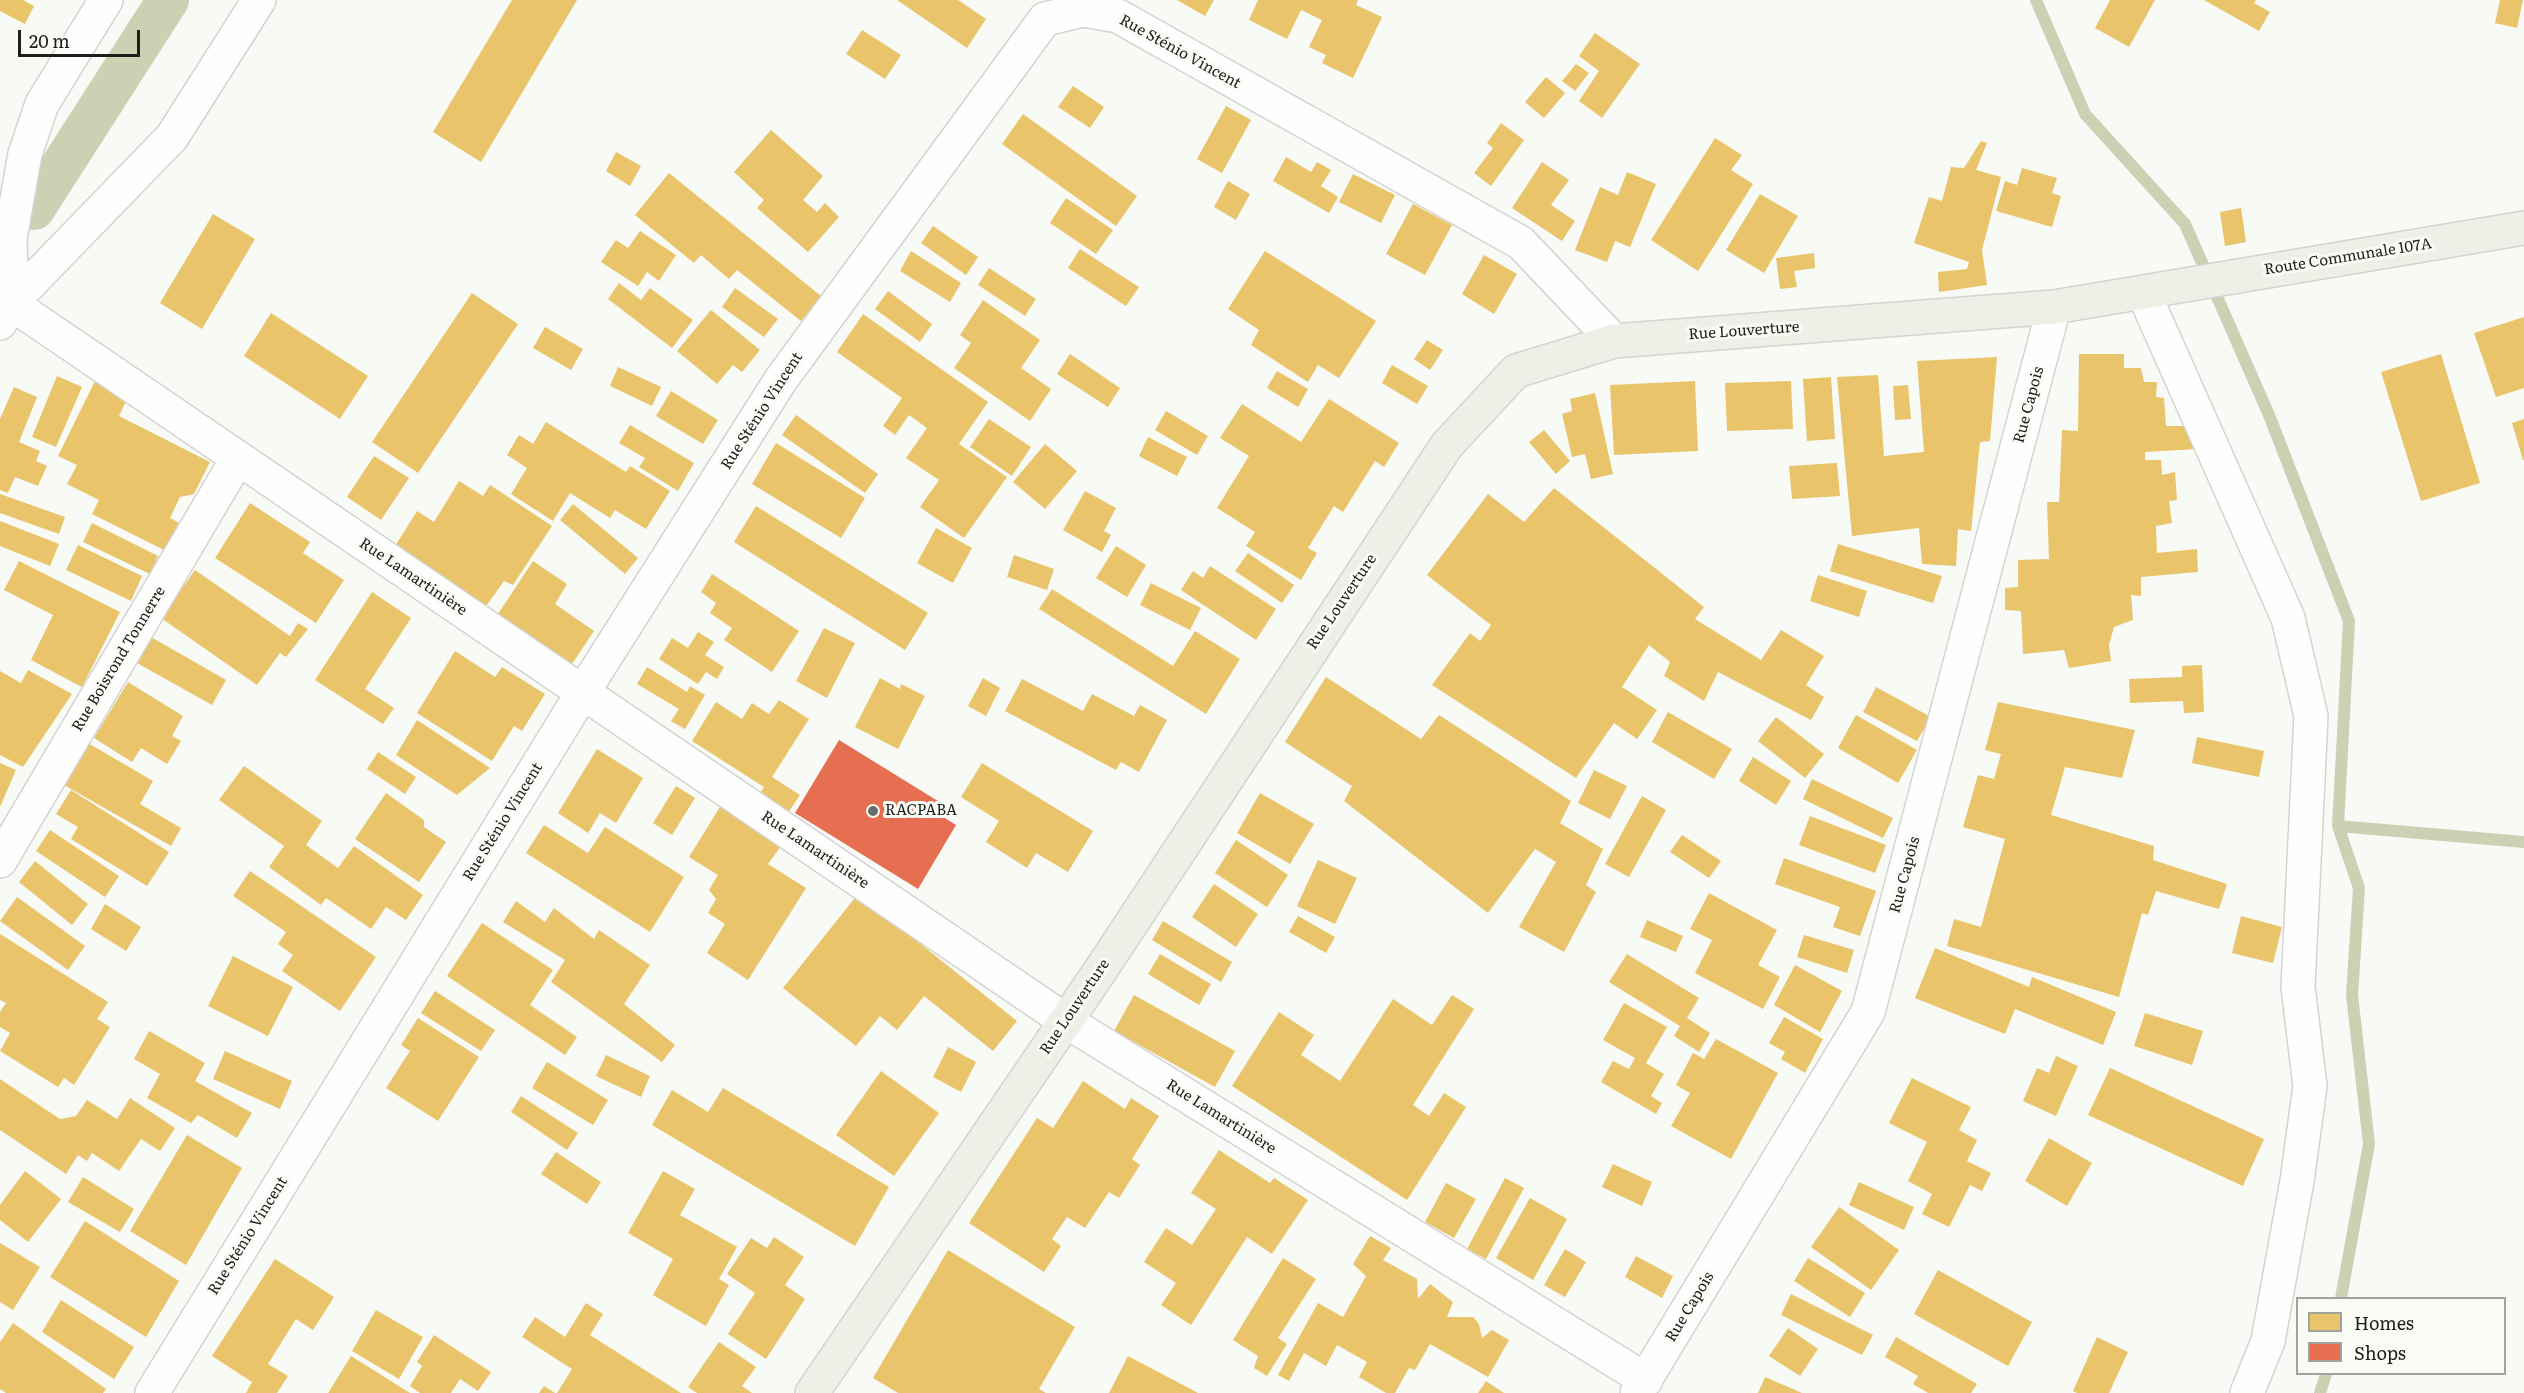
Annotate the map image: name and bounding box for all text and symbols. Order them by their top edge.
street label: Rue Sténio Vincent [1116,11,1244,93]
scale bar [21,18,142,56]
text: 20 m [29,27,70,54]
street label: Route Communale 107A [2263,235,2433,279]
street label: Rue Louverture [1688,318,1800,344]
street label: Rue Sténio Vincent [717,349,807,473]
street label: Rue Capois [2010,365,2048,445]
street label: Rue Lamartinière [356,534,470,620]
street label: Rue Louverture [1303,551,1381,653]
street label: Rue Boisrond Tonnerre [68,583,170,735]
street label: Rue Sténio Vincent [459,760,547,884]
place label: RACPABA [885,802,957,820]
marker: RACPABA [866,804,880,818]
street label: Rue Lamartinière [758,807,872,893]
street label: Rue Capois [1886,835,1924,915]
street label: Rue Louverture [1036,956,1114,1058]
street label: Rue Lamartinière [1163,1076,1279,1158]
street label: Rue Sténio Vincent [204,1174,292,1298]
street label: Rue Capois [1662,1269,1718,1345]
legend [2296,1297,2506,1375]
text: Homes [2354,1309,2414,1336]
text: Shops [2354,1339,2406,1366]

